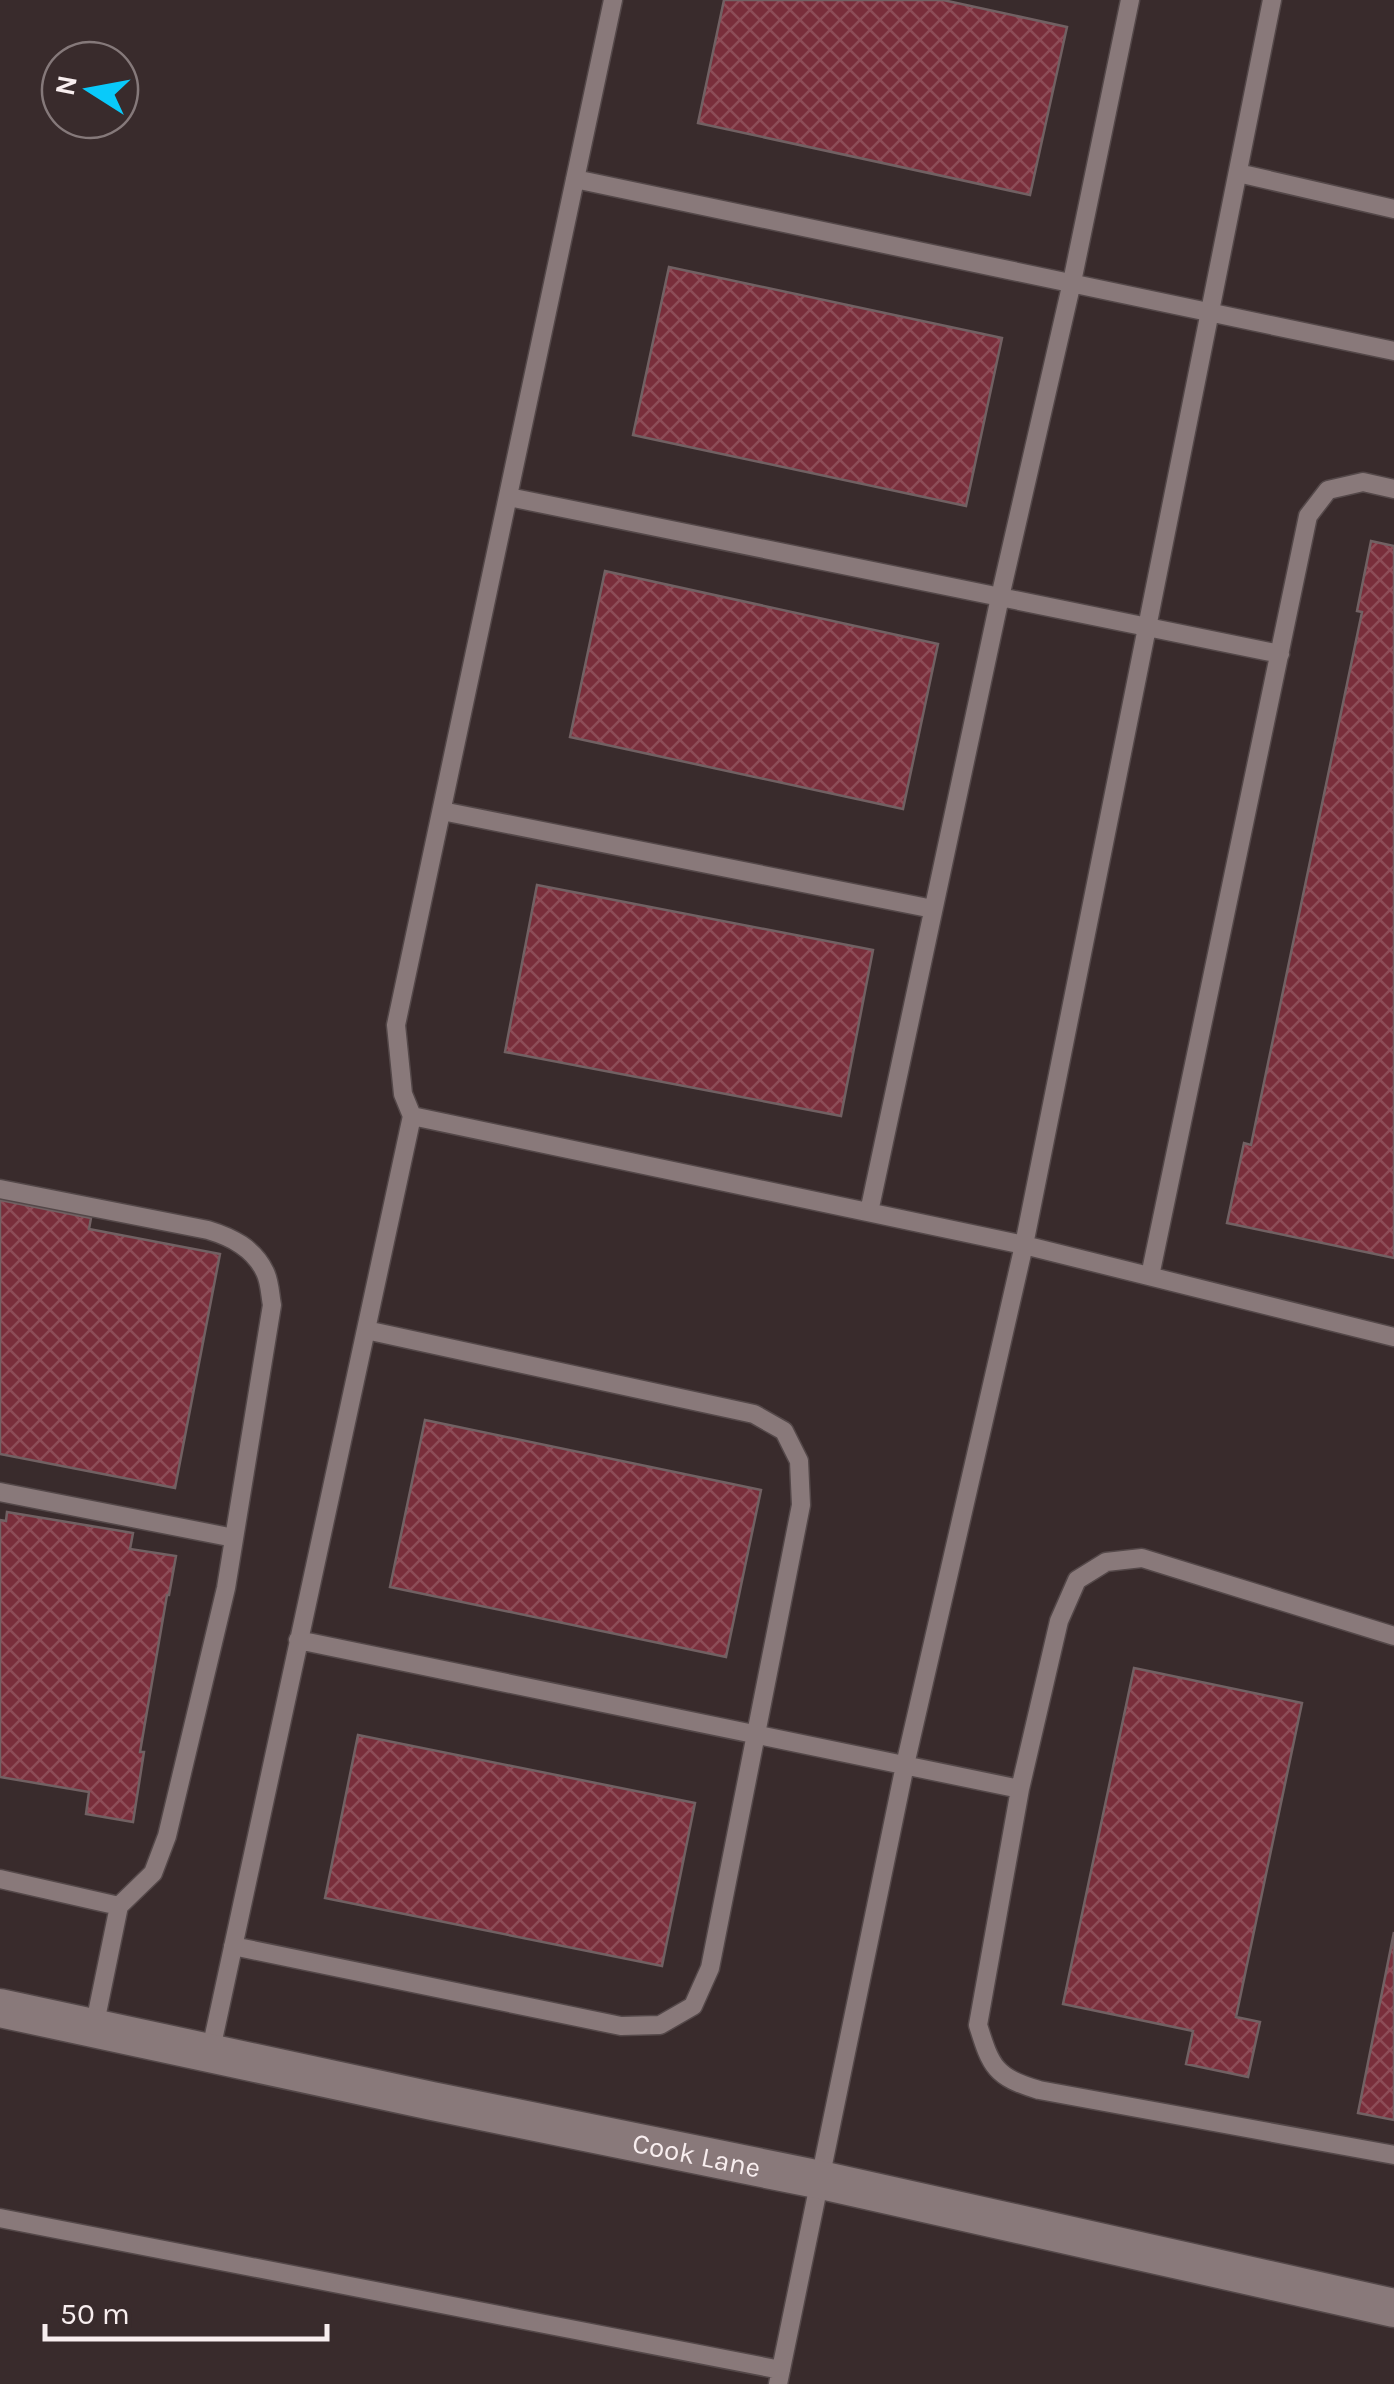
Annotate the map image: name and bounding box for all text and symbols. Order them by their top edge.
north arrow [40,40,140,140]
text: N [48,72,84,98]
street label: Cook Lane [630,2126,764,2184]
scale bar [45,2279,328,2341]
text: 50 m [60,2296,130,2332]

